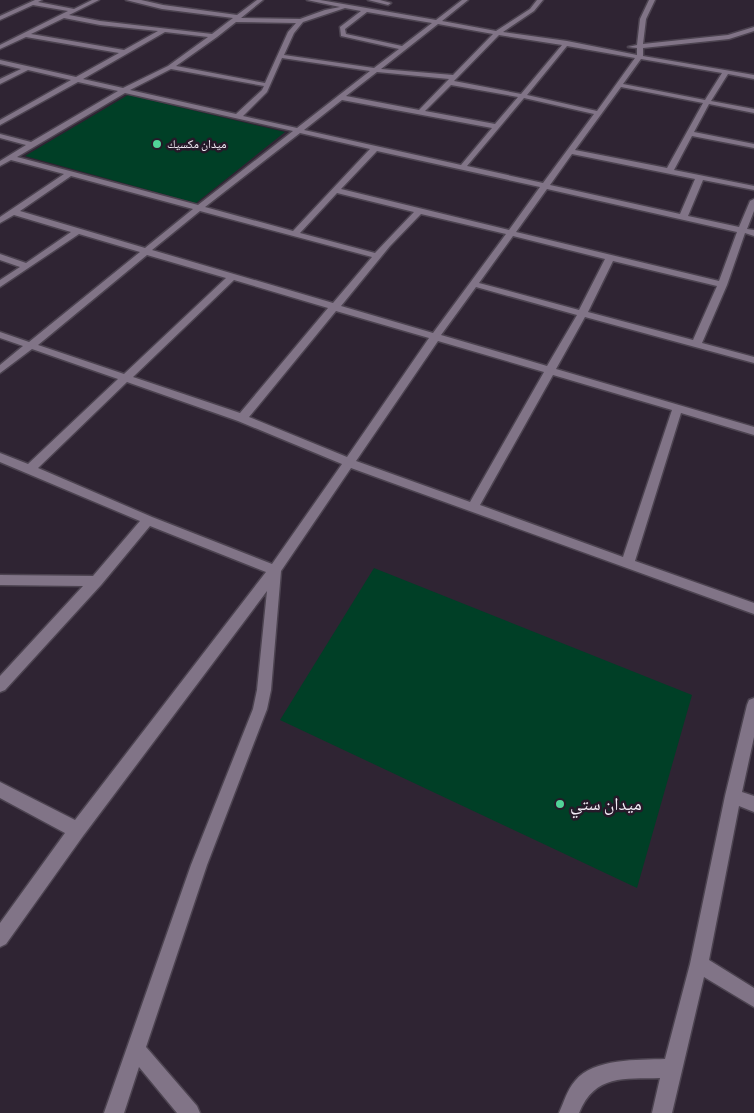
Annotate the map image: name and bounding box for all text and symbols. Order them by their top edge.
marker: ميدان مكسيك [151,138,163,150]
place label: ميدان مكسيك [167,138,226,151]
place label: ميدان ستي [570,796,642,819]
marker: ميدان ستي [554,798,566,810]

